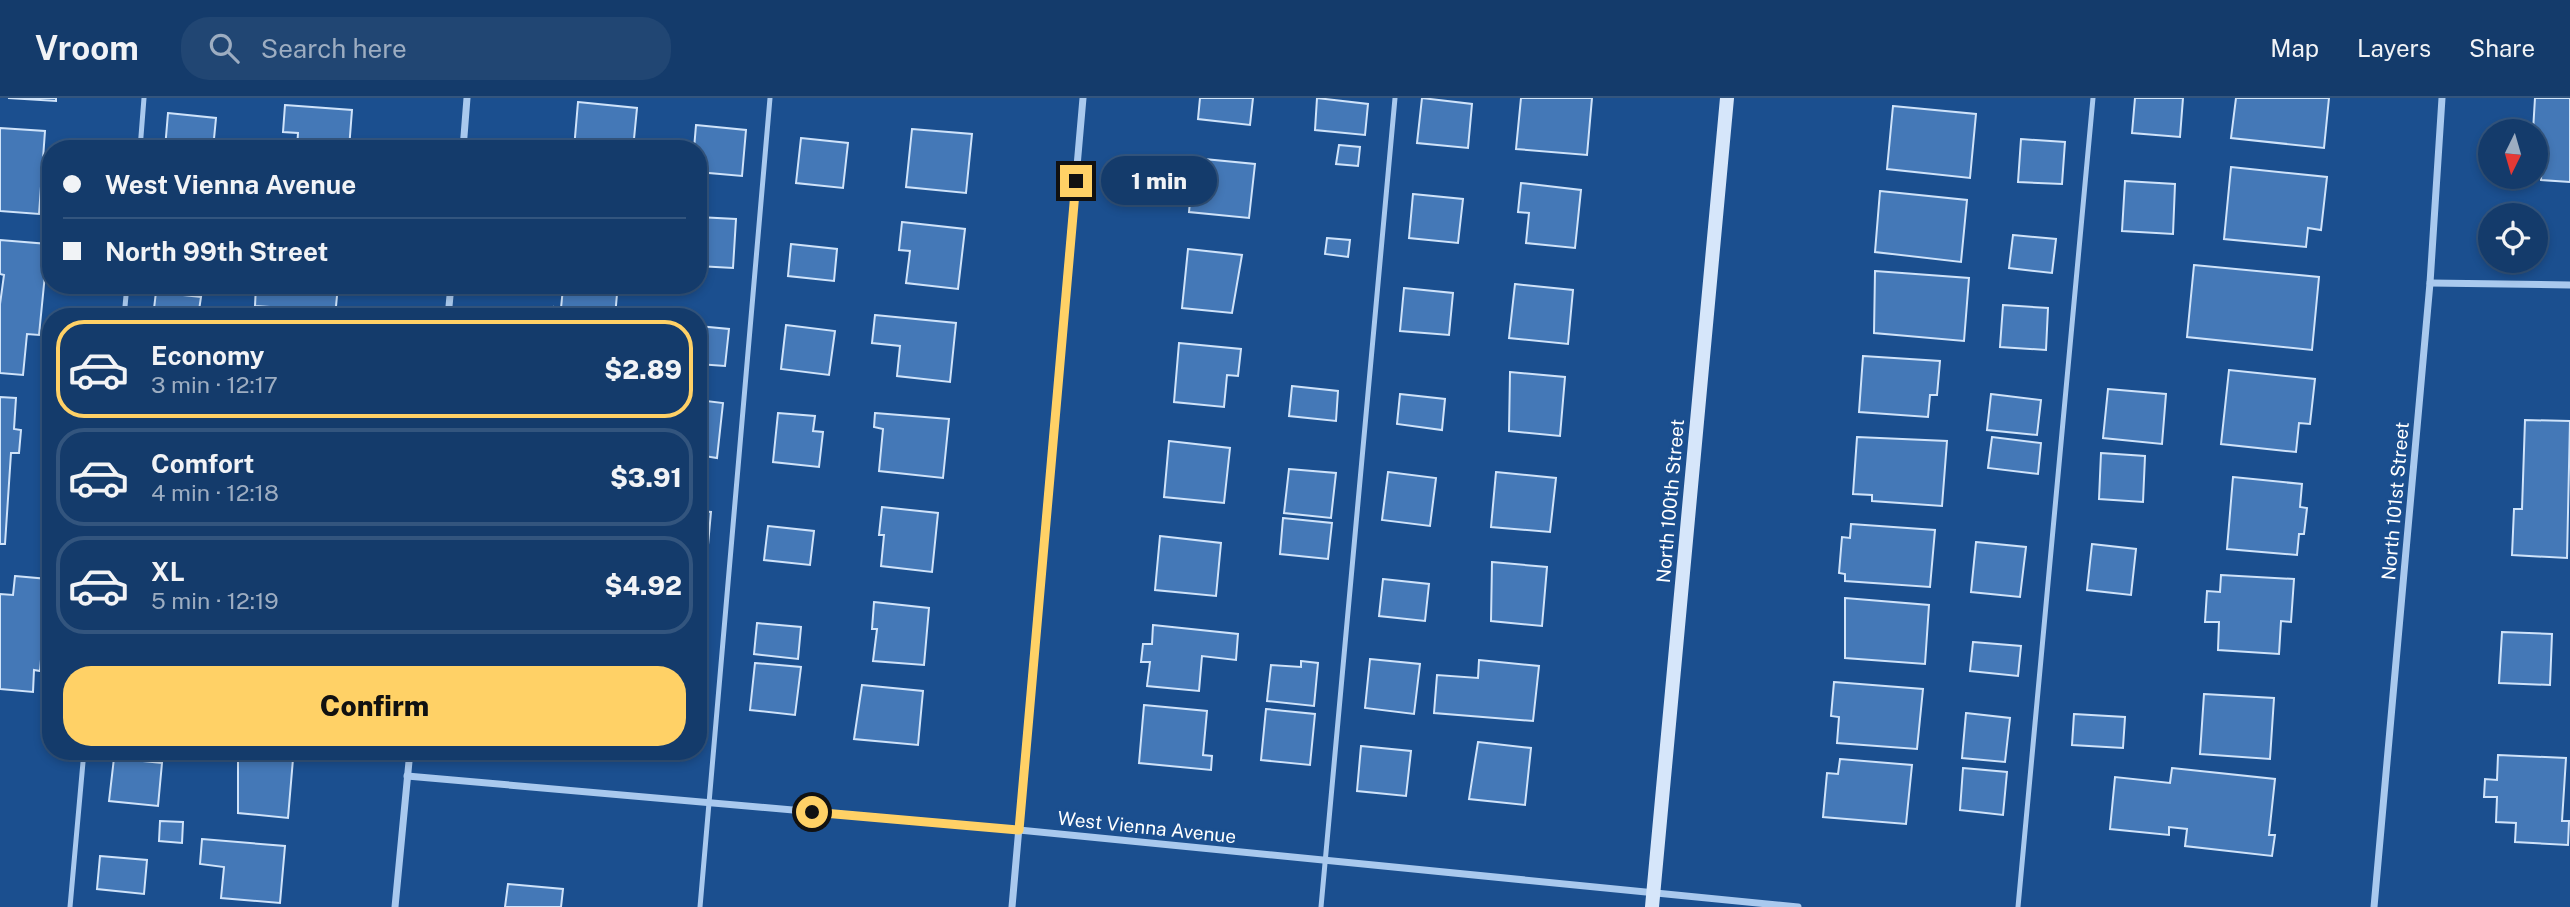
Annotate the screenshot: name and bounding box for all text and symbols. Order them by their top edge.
search box [181,17,671,80]
text: Vroom [35,29,139,67]
icon: search [205,29,243,67]
text: Search here [261,33,407,64]
text: Map [2270,34,2319,62]
text: Layers [2357,34,2431,62]
text: Share [2469,34,2535,62]
north arrow [2478,119,2548,189]
map controls [2478,119,2548,273]
callout: 1 min [1100,156,1216,206]
route end [1060,165,1092,197]
text: 1 min [1131,167,1187,194]
text: West Vienna Avenue [105,169,356,200]
button: locate [2478,203,2548,273]
text: North 99th Street [105,236,328,267]
icon: car [67,338,130,401]
text: Economy [151,340,264,371]
text: $2.89 [604,354,682,385]
text: 3 min · 12:17 [151,371,278,398]
street label: North 100th Street [1652,418,1688,584]
street label: North 101st Street [2377,421,2413,581]
icon: car [67,446,130,509]
text: Comfort [151,448,254,479]
text: $3.91 [610,462,682,493]
text: 4 min · 12:18 [151,479,279,506]
icon: car [67,554,130,617]
text: XL [151,556,185,587]
text: $4.92 [605,570,682,601]
text: 5 min · 12:19 [151,587,279,614]
button: Confirm [63,666,686,746]
route start [796,796,828,828]
street label: West Vienna Avenue [1057,807,1237,847]

